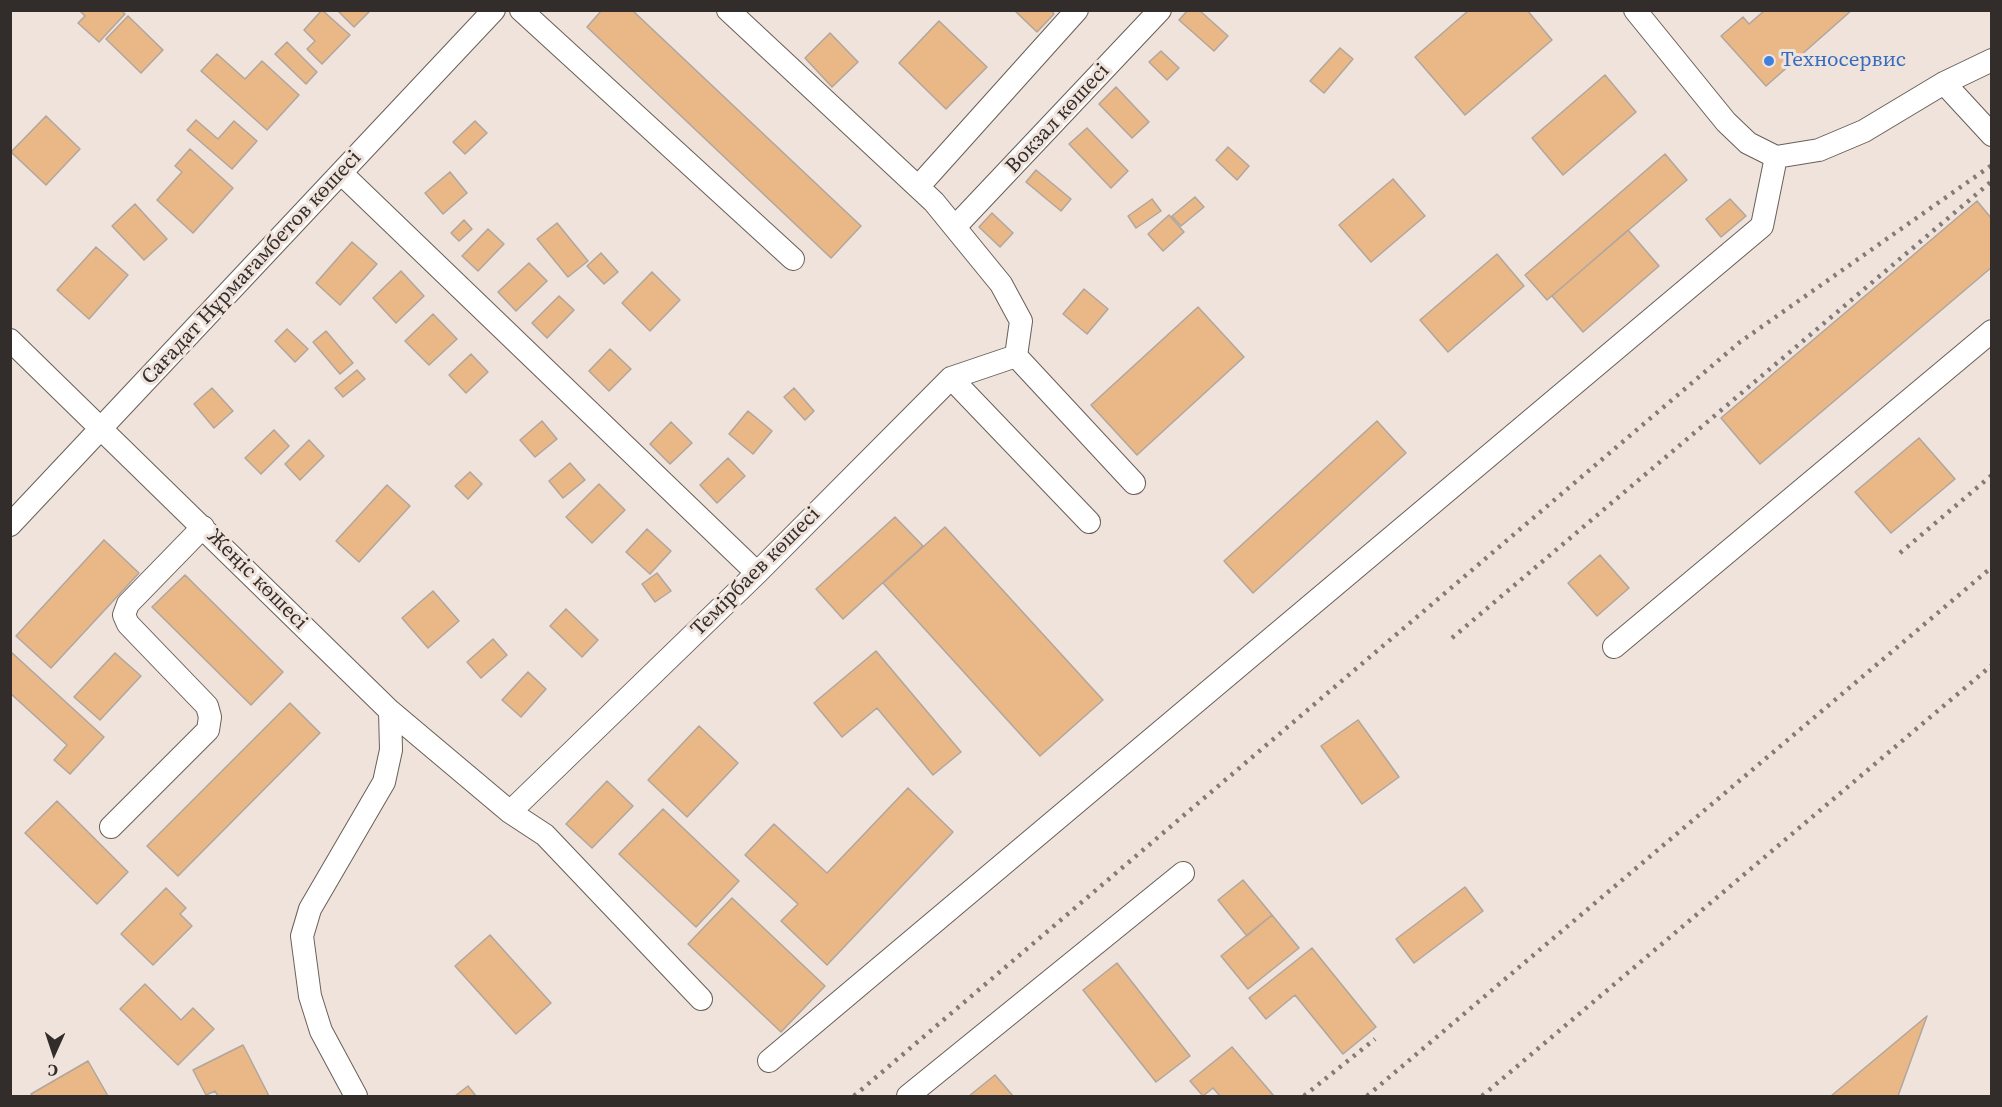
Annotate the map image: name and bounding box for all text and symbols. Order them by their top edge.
place label: Техносервис [1781,48,1906,74]
marker: Техносервис [1762,54,1776,68]
street label: Вокзал көшесі [1001,59,1115,179]
street label: Сағадат Нұрмағамбетов көшесі [137,146,367,390]
street label: Темірбаев көшесі [686,502,826,642]
street label: Жеңіс көшесі [201,524,313,636]
north arrow [24,1023,84,1083]
text: С [48,1060,59,1082]

